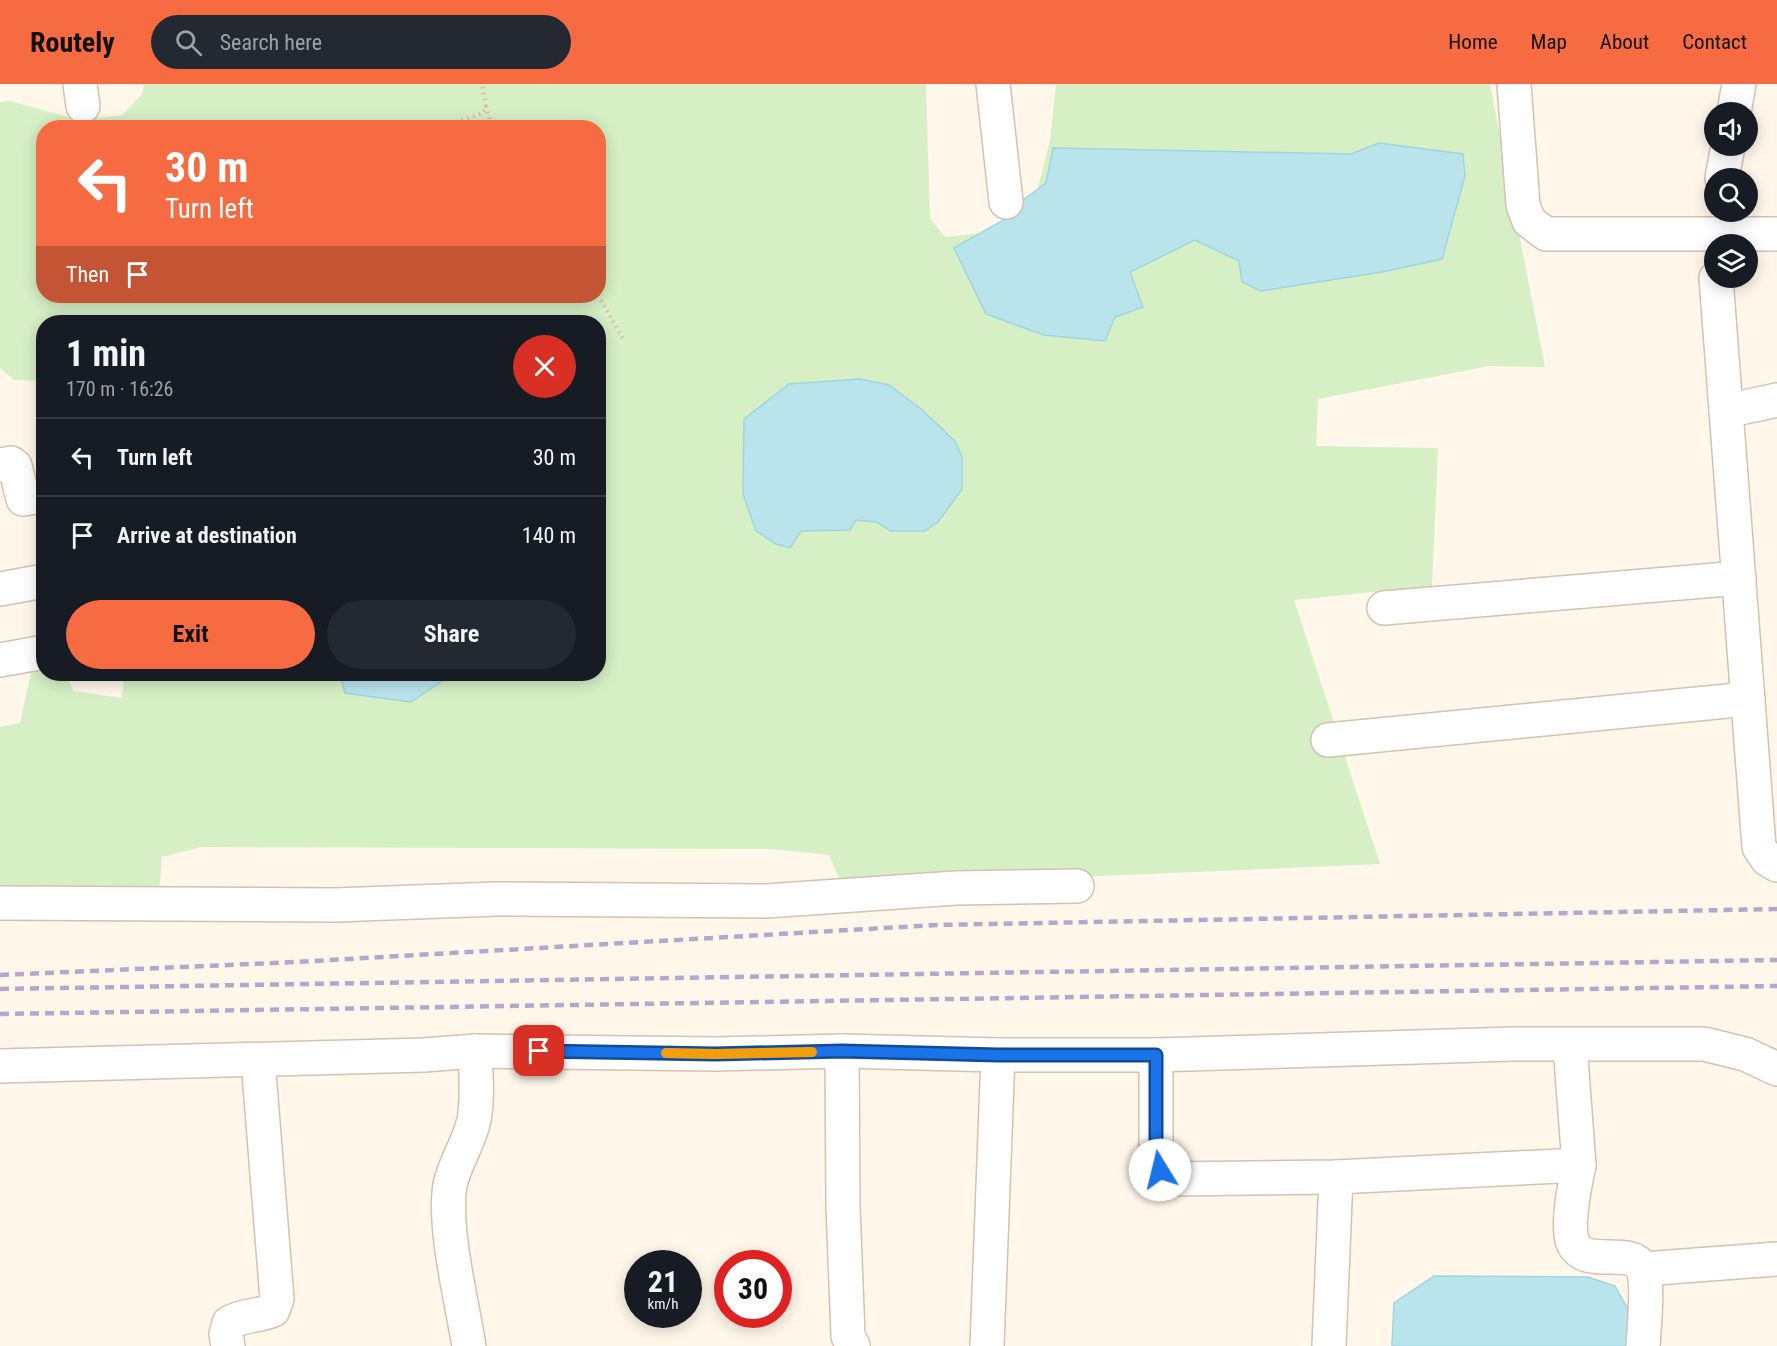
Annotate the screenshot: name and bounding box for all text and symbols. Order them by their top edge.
search box [151,15,571,69]
text: Routely [30,26,115,59]
icon: search [172,26,205,59]
text: Search here [220,30,322,55]
text: Home [1448,30,1498,54]
text: Map [1531,30,1567,54]
text: About [1600,30,1649,54]
text: Contact [1682,30,1747,54]
map controls [1704,102,1758,288]
button: sound [1704,102,1758,156]
text: 30 m [165,143,248,192]
icon: left [66,144,144,222]
button: search [1704,168,1758,222]
text: Turn left [165,193,254,225]
button: layers [1704,234,1758,288]
icon: arrive [121,258,154,291]
text: Then [66,262,109,287]
text: 1 min [66,333,146,375]
button: close [513,335,576,398]
text: 170 m · 16:26 [66,377,173,401]
icon: left [66,441,99,474]
text: Turn left [117,445,192,470]
text: 30 m [533,445,576,470]
icon: arrive [66,519,99,552]
text: Arrive at destination [117,523,297,548]
text: 140 m [522,523,576,548]
button: Exit [66,600,315,669]
button: Share [327,600,576,669]
pin [513,1025,564,1076]
icon: arrive [522,1034,555,1067]
position arrow [1128,1138,1192,1202]
speed limit sign: 30 [714,1250,792,1328]
text: 21 [648,1264,678,1299]
text: km/h [648,1295,678,1313]

